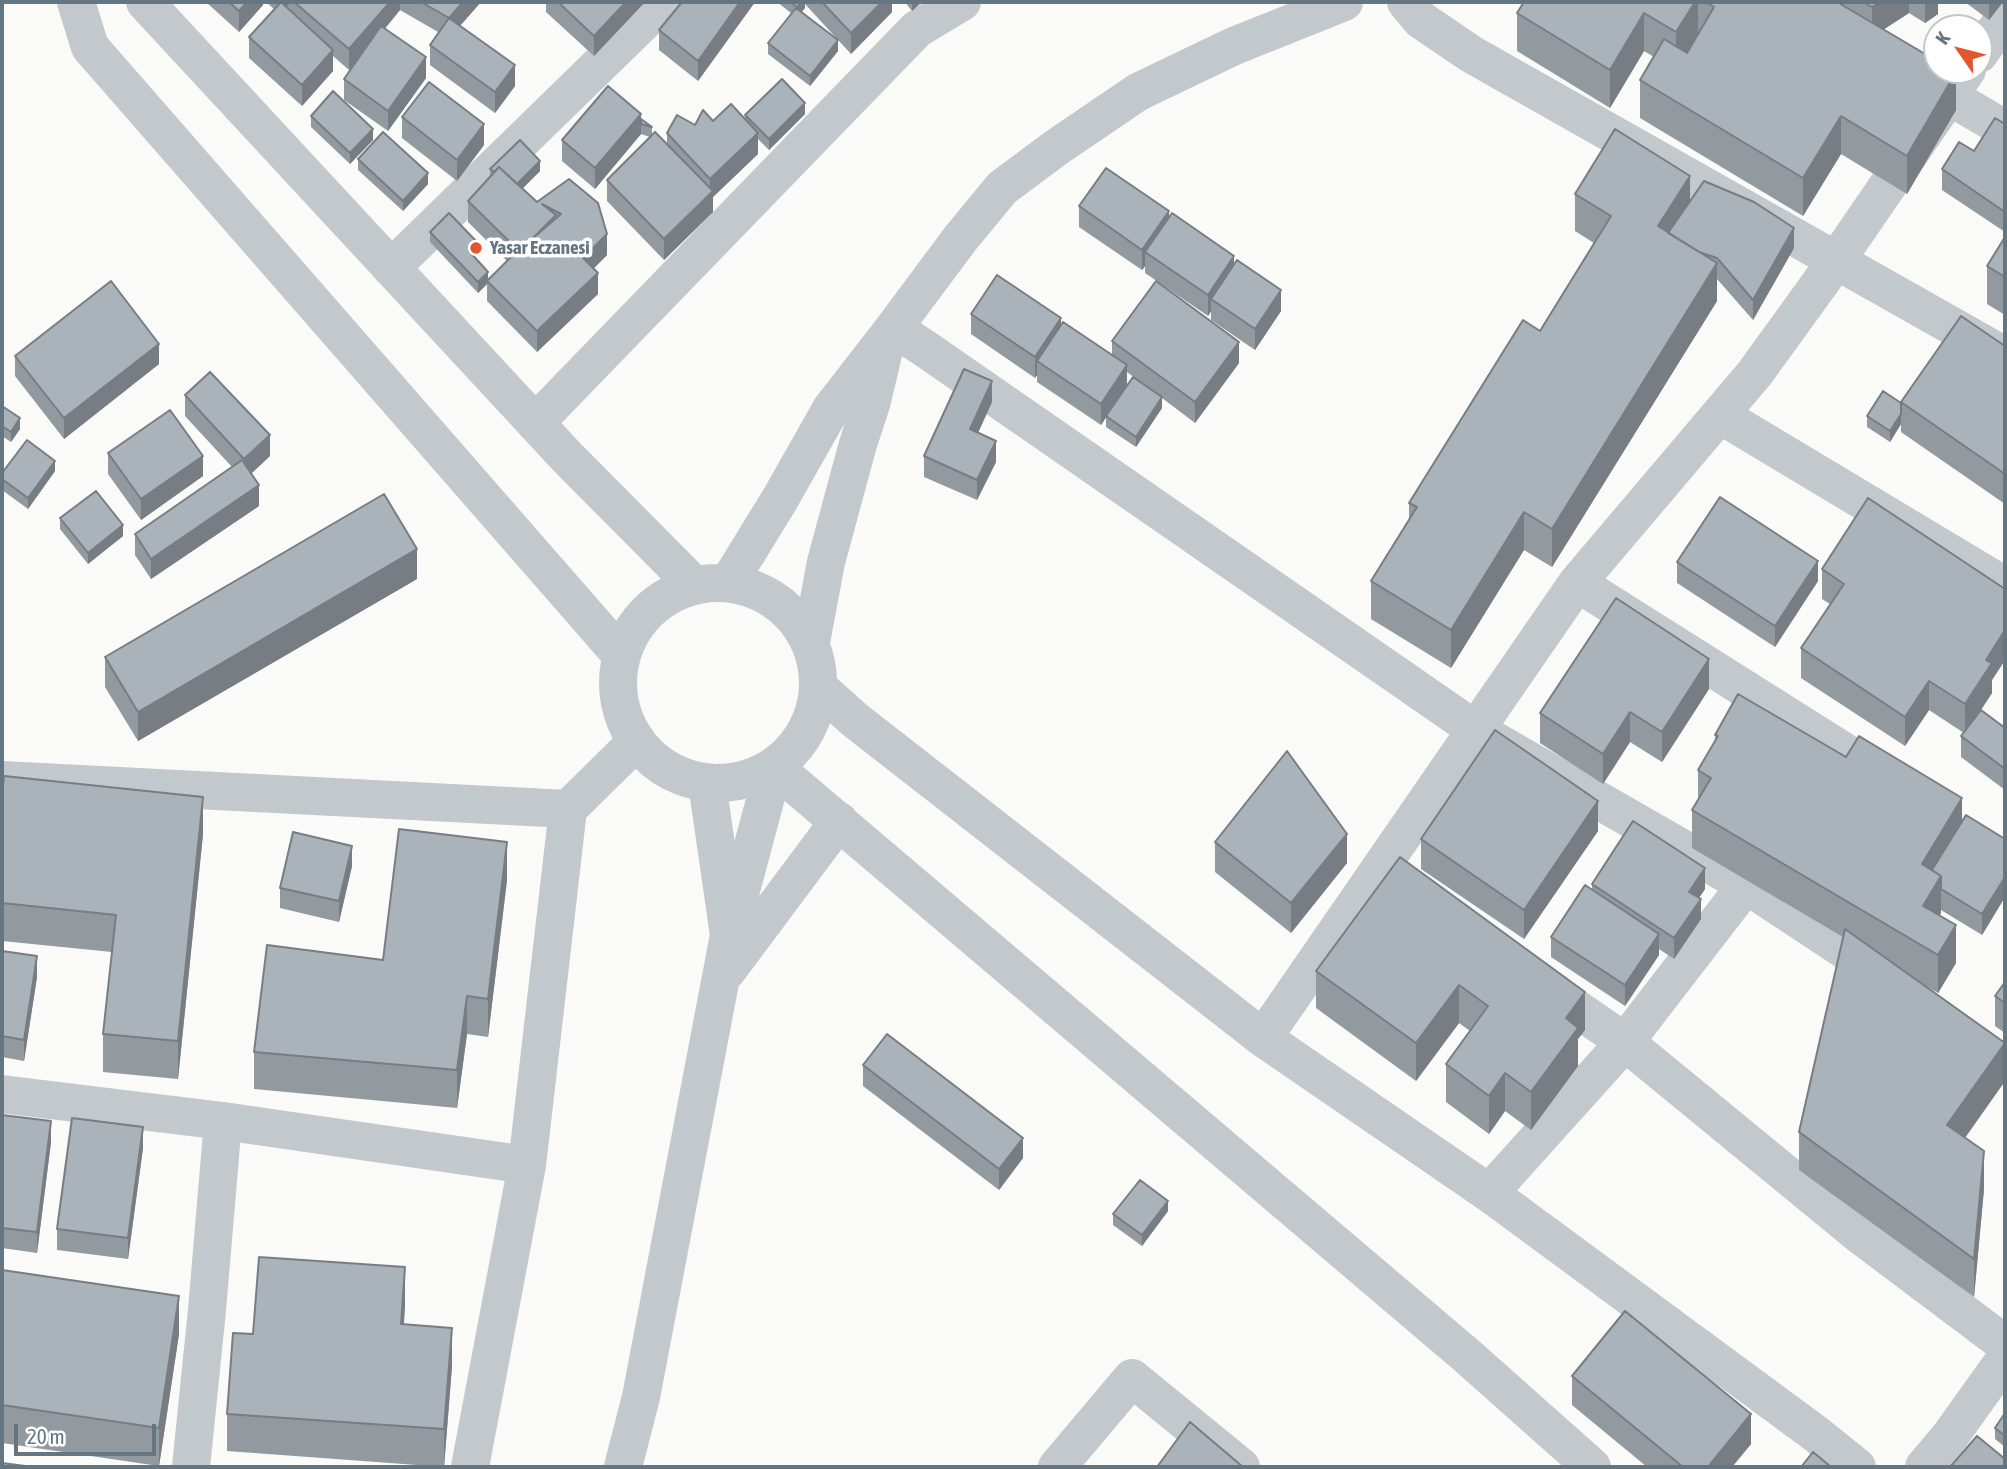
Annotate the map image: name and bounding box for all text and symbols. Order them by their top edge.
north arrow [1923,14,1993,84]
text: K [1931,28,1954,48]
place label: Yasar Eczanesi [490,237,590,259]
marker: Yasar Eczanesi [468,240,484,256]
scale bar [18,1410,159,1454]
text: 20 m [27,1424,65,1448]

